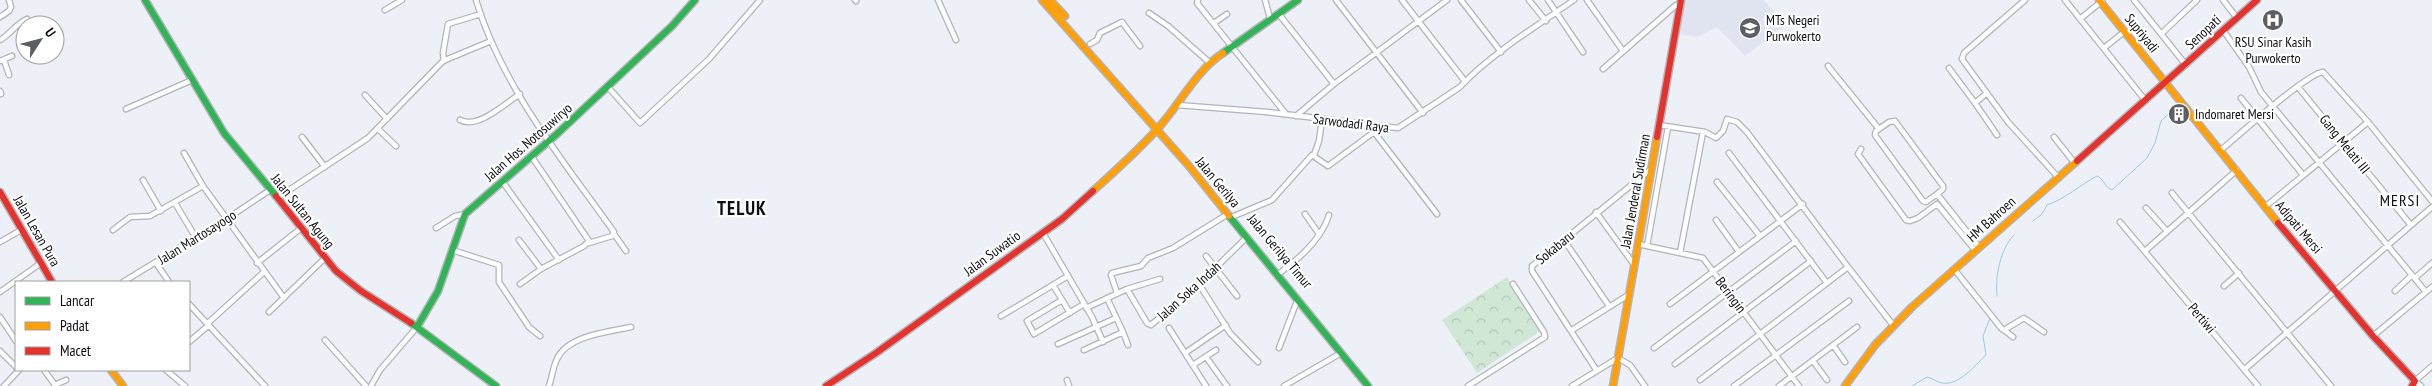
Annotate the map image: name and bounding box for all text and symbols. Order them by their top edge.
hospital icon: RSU Sinar Kasih Purwokerto [2261,8,2285,32]
street label: Supriyadi [2121,10,2163,56]
place label: MTs Negeri Purwokerto [1766,11,1821,45]
street label: Senopati [2181,11,2225,53]
north arrow [15,15,65,65]
school or university icon: MTs Negeri Purwokerto [1738,16,1762,40]
text: U [41,24,60,41]
place label: RSU Sinar Kasih Purwokerto [2235,33,2311,67]
street label: Jalan Hos. Notosuwiryo [480,99,576,186]
building icon: Indomaret Mersi [2167,102,2191,126]
place label: Indomaret Mersi [2195,105,2274,123]
street label: Sarwodadi Raya [1312,109,1390,137]
street label: Gang Melati III [2316,111,2374,177]
street label: Jalan Jenderal Sudirman [1616,132,1654,250]
street label: Jalan Gerilya [1191,152,1244,211]
street label: Jalan Sultan Agung [267,169,339,252]
district label: MERSI [2380,190,2420,210]
street label: Jalan Lesan Pura [9,192,65,270]
street label: HM Bahroen [1963,192,2019,246]
district label: TELUK [717,196,767,220]
street label: Adipati Mersi [2272,197,2326,257]
street label: Jalan Martosayogo [154,206,240,269]
street label: Jalan Gerilya Timur [1243,209,1316,292]
street label: Jalan Suwatio [959,226,1024,280]
street label: Sokabaru [1532,226,1578,268]
street label: Jalan Soka Indah [1152,257,1225,325]
street label: Beringin [1712,273,1750,317]
legend [15,281,190,371]
text: Lancar [60,291,95,310]
street label: Pertiwi [2184,299,2220,337]
text: Padat [60,316,89,335]
text: Macet [60,341,91,360]

